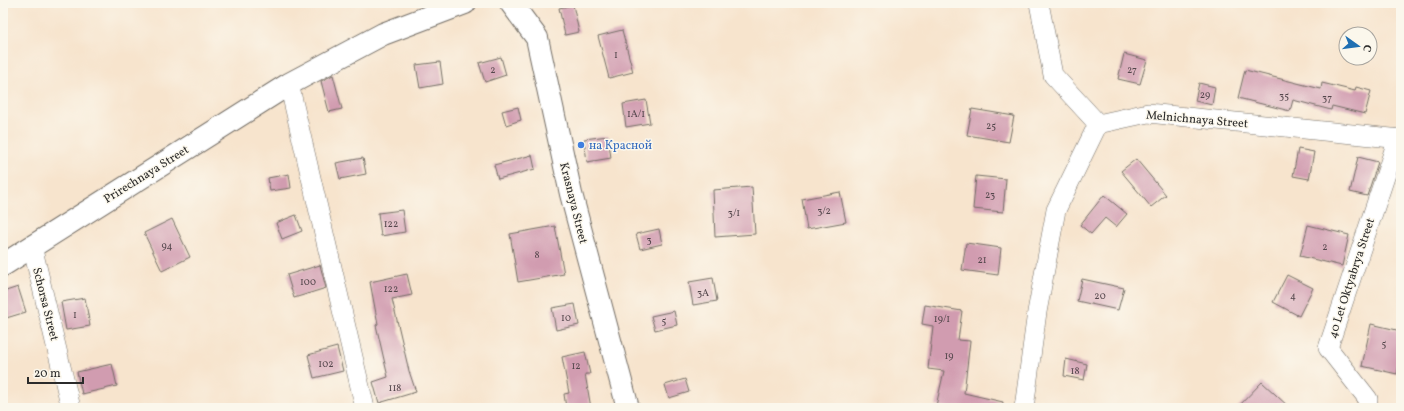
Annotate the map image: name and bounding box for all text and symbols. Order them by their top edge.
north arrow [1338,26,1378,66]
text: С [1358,43,1374,53]
house number: 1 [614,48,618,62]
house number: 2 [490,63,496,77]
house number: 27 [1127,63,1137,77]
house number: 29 [1200,88,1210,102]
house number: 35 [1279,89,1289,103]
house number: 37 [1322,91,1332,105]
house number: 1А/1 [627,107,645,121]
street label: Melnichnaya Street [1145,108,1249,132]
house number: 25 [986,119,996,133]
place label: на Красной [589,138,652,154]
marker: на Красной [576,140,586,150]
street label: Prirechnaya Street [101,142,192,208]
street label: Krasnaya Street [555,161,591,246]
house number: 23 [985,188,995,202]
house number: 3/2 [817,204,831,218]
house number: 3/1 [728,206,740,220]
street label: 40 Let Oktyabrya Street [1325,216,1379,340]
house number: 122 [384,217,398,231]
house number: 3 [646,233,652,247]
house number: 94 [162,239,172,253]
house number: 2 [1322,240,1328,254]
house number: 8 [534,248,540,262]
house number: 21 [977,253,987,267]
street label: Schorsa Street [28,266,62,343]
house number: 100 [300,275,316,289]
house number: 122 [384,282,398,296]
house number: 3А [697,286,709,300]
house number: 20 [1094,289,1106,303]
house number: 4 [1290,289,1296,303]
house number: 1 [73,308,77,322]
house number: 10 [561,311,571,325]
house number: 19/1 [934,312,950,326]
house number: 5 [662,314,667,328]
house number: 5 [1382,337,1387,351]
house number: 19 [944,349,954,363]
house number: 102 [318,357,334,371]
scale bar [28,359,83,385]
house number: 12 [571,359,581,373]
house number: 18 [1071,364,1079,378]
text: 20 m [34,366,61,382]
house number: 118 [389,381,401,395]

